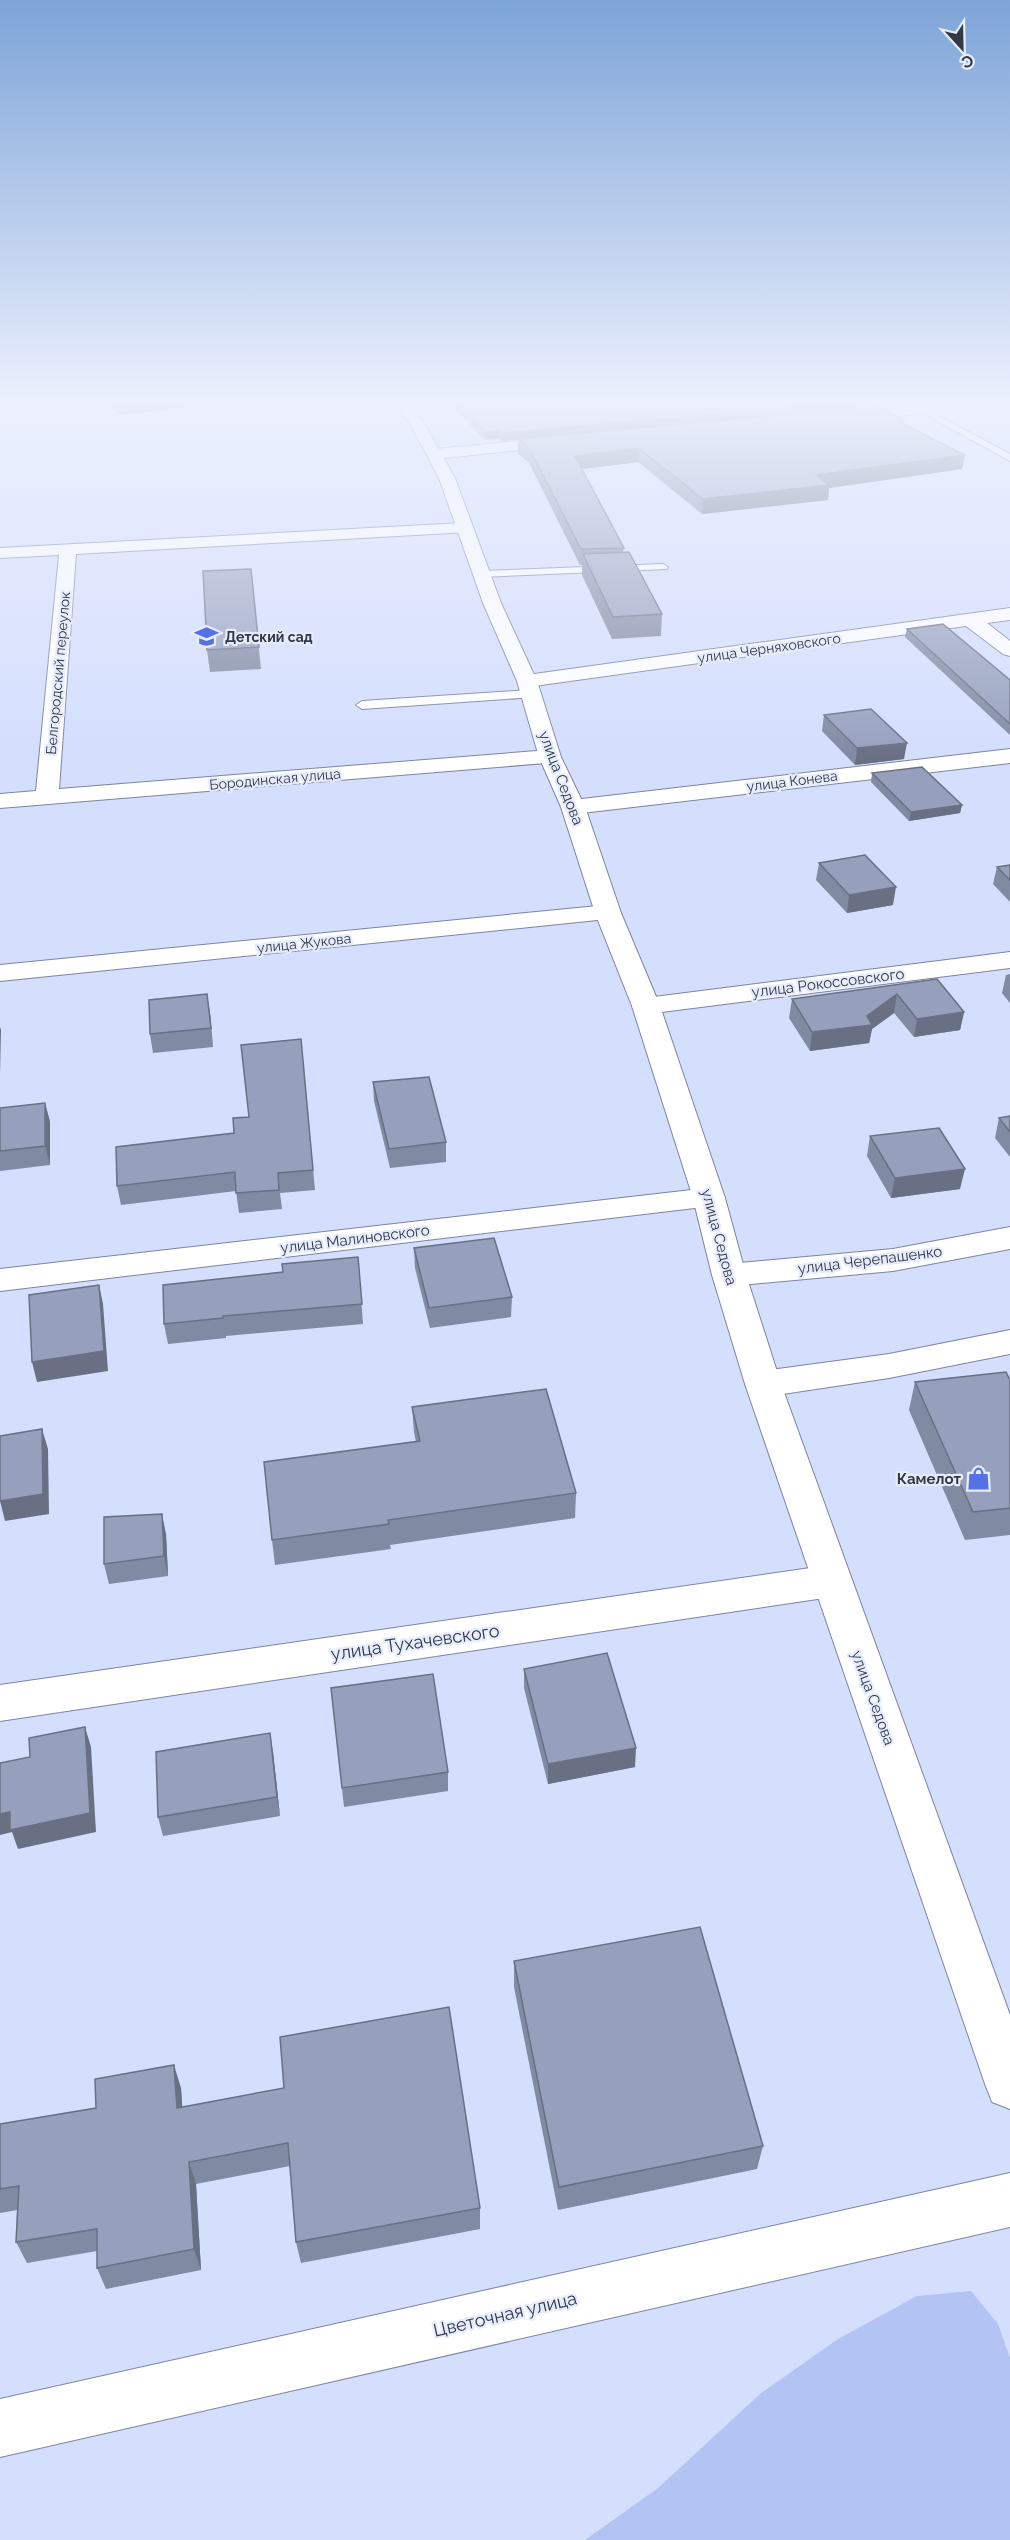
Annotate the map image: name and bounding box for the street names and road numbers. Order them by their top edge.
street label: Белгородский переулок [43,591,73,755]
street label: улица Черняховского [696,630,842,666]
street label: улица Седова [535,728,587,828]
street label: Бородинская улица [209,765,341,793]
street label: улица Конева [746,767,838,795]
street label: улица Жукова [256,930,352,956]
street label: улица Рокоссовского [751,965,905,1001]
street label: улица Седова [697,1187,741,1287]
street label: улица Малиновского [279,1221,431,1257]
street label: улица Черепашенко [797,1242,943,1278]
street label: улица Тухачевского [329,1620,501,1664]
street label: улица Седова [848,1648,898,1748]
street label: Цветочная улица [431,2287,579,2341]

